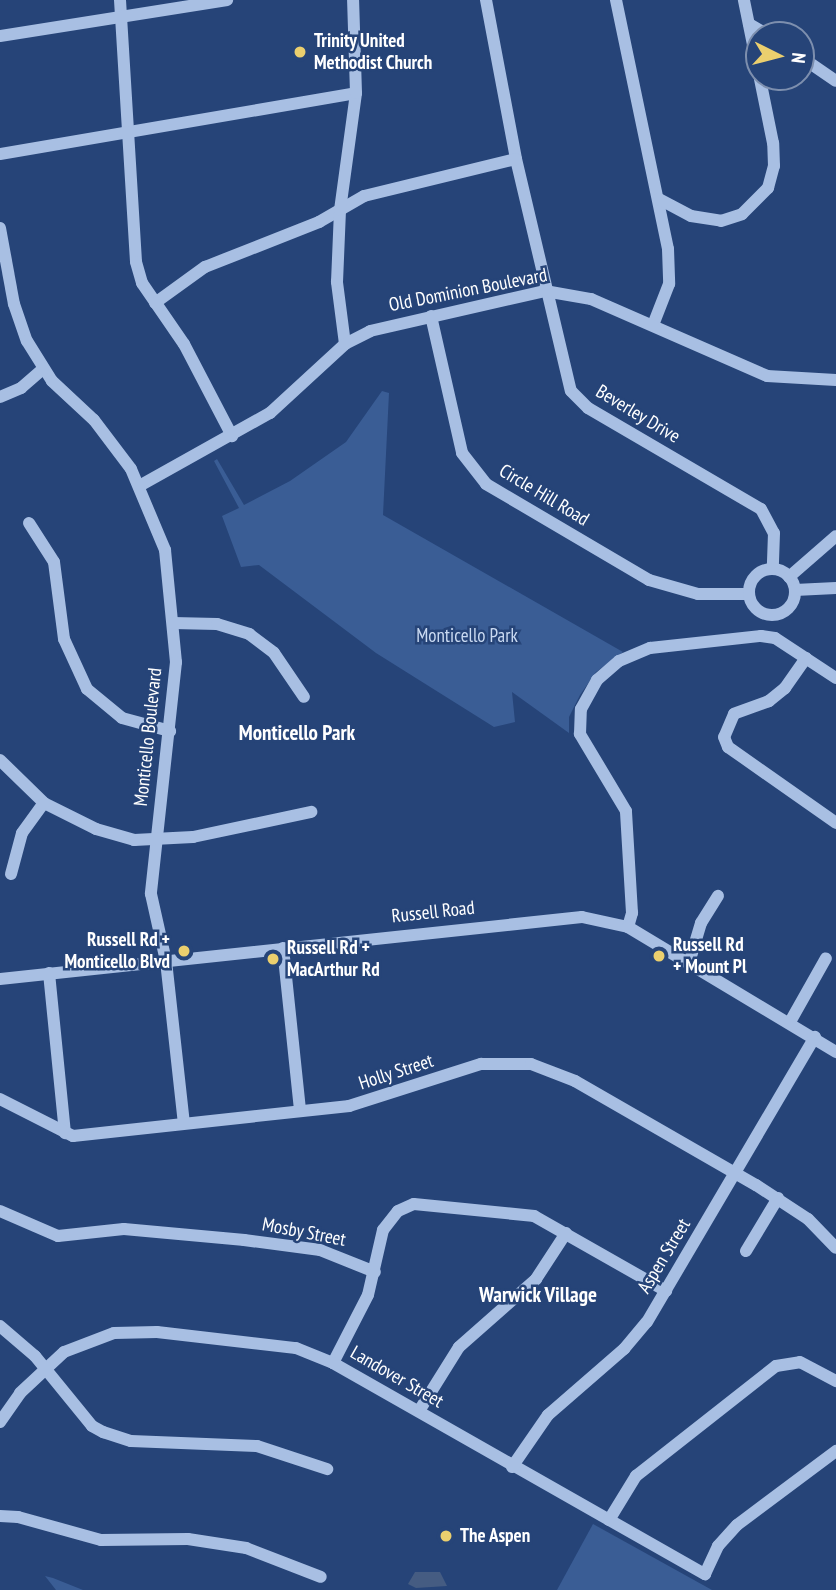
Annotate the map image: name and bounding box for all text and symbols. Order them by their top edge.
north arrow [745,21,815,91]
place label: Trinity United Methodist Church [314,30,433,74]
marker: Trinity United Methodist Church [292,44,308,60]
text: N [786,52,811,64]
street label: Old Dominion Boulevard [387,263,549,317]
street label: Beverley Drive [592,380,684,448]
street label: Circle Hill Road [495,459,593,531]
park label: Monticello Park [416,625,518,647]
street label: Monticello Boulevard [129,667,167,807]
district label: Monticello Park [239,720,355,746]
street label: Russell Road [390,896,476,928]
place label: Russell Rd + Monticello Blvd [65,929,170,973]
place label: Russell Rd + Mount Pl [673,934,747,978]
place label: Russell Rd + MacArthur Rd [287,937,380,981]
marker: Russell Rd + Monticello Blvd [176,943,192,959]
marker: Russell Rd + Mount Pl [651,948,667,964]
marker: Russell Rd + MacArthur Rd [265,951,281,967]
street label: Holly Street [356,1049,436,1095]
street label: Mosby Street [260,1213,348,1251]
street label: Aspen Street [633,1214,695,1298]
district label: Warwick Village [478,1282,598,1308]
street label: Landover Street [346,1341,448,1413]
place label: The Aspen [460,1525,531,1547]
marker: The Aspen [438,1528,454,1544]

